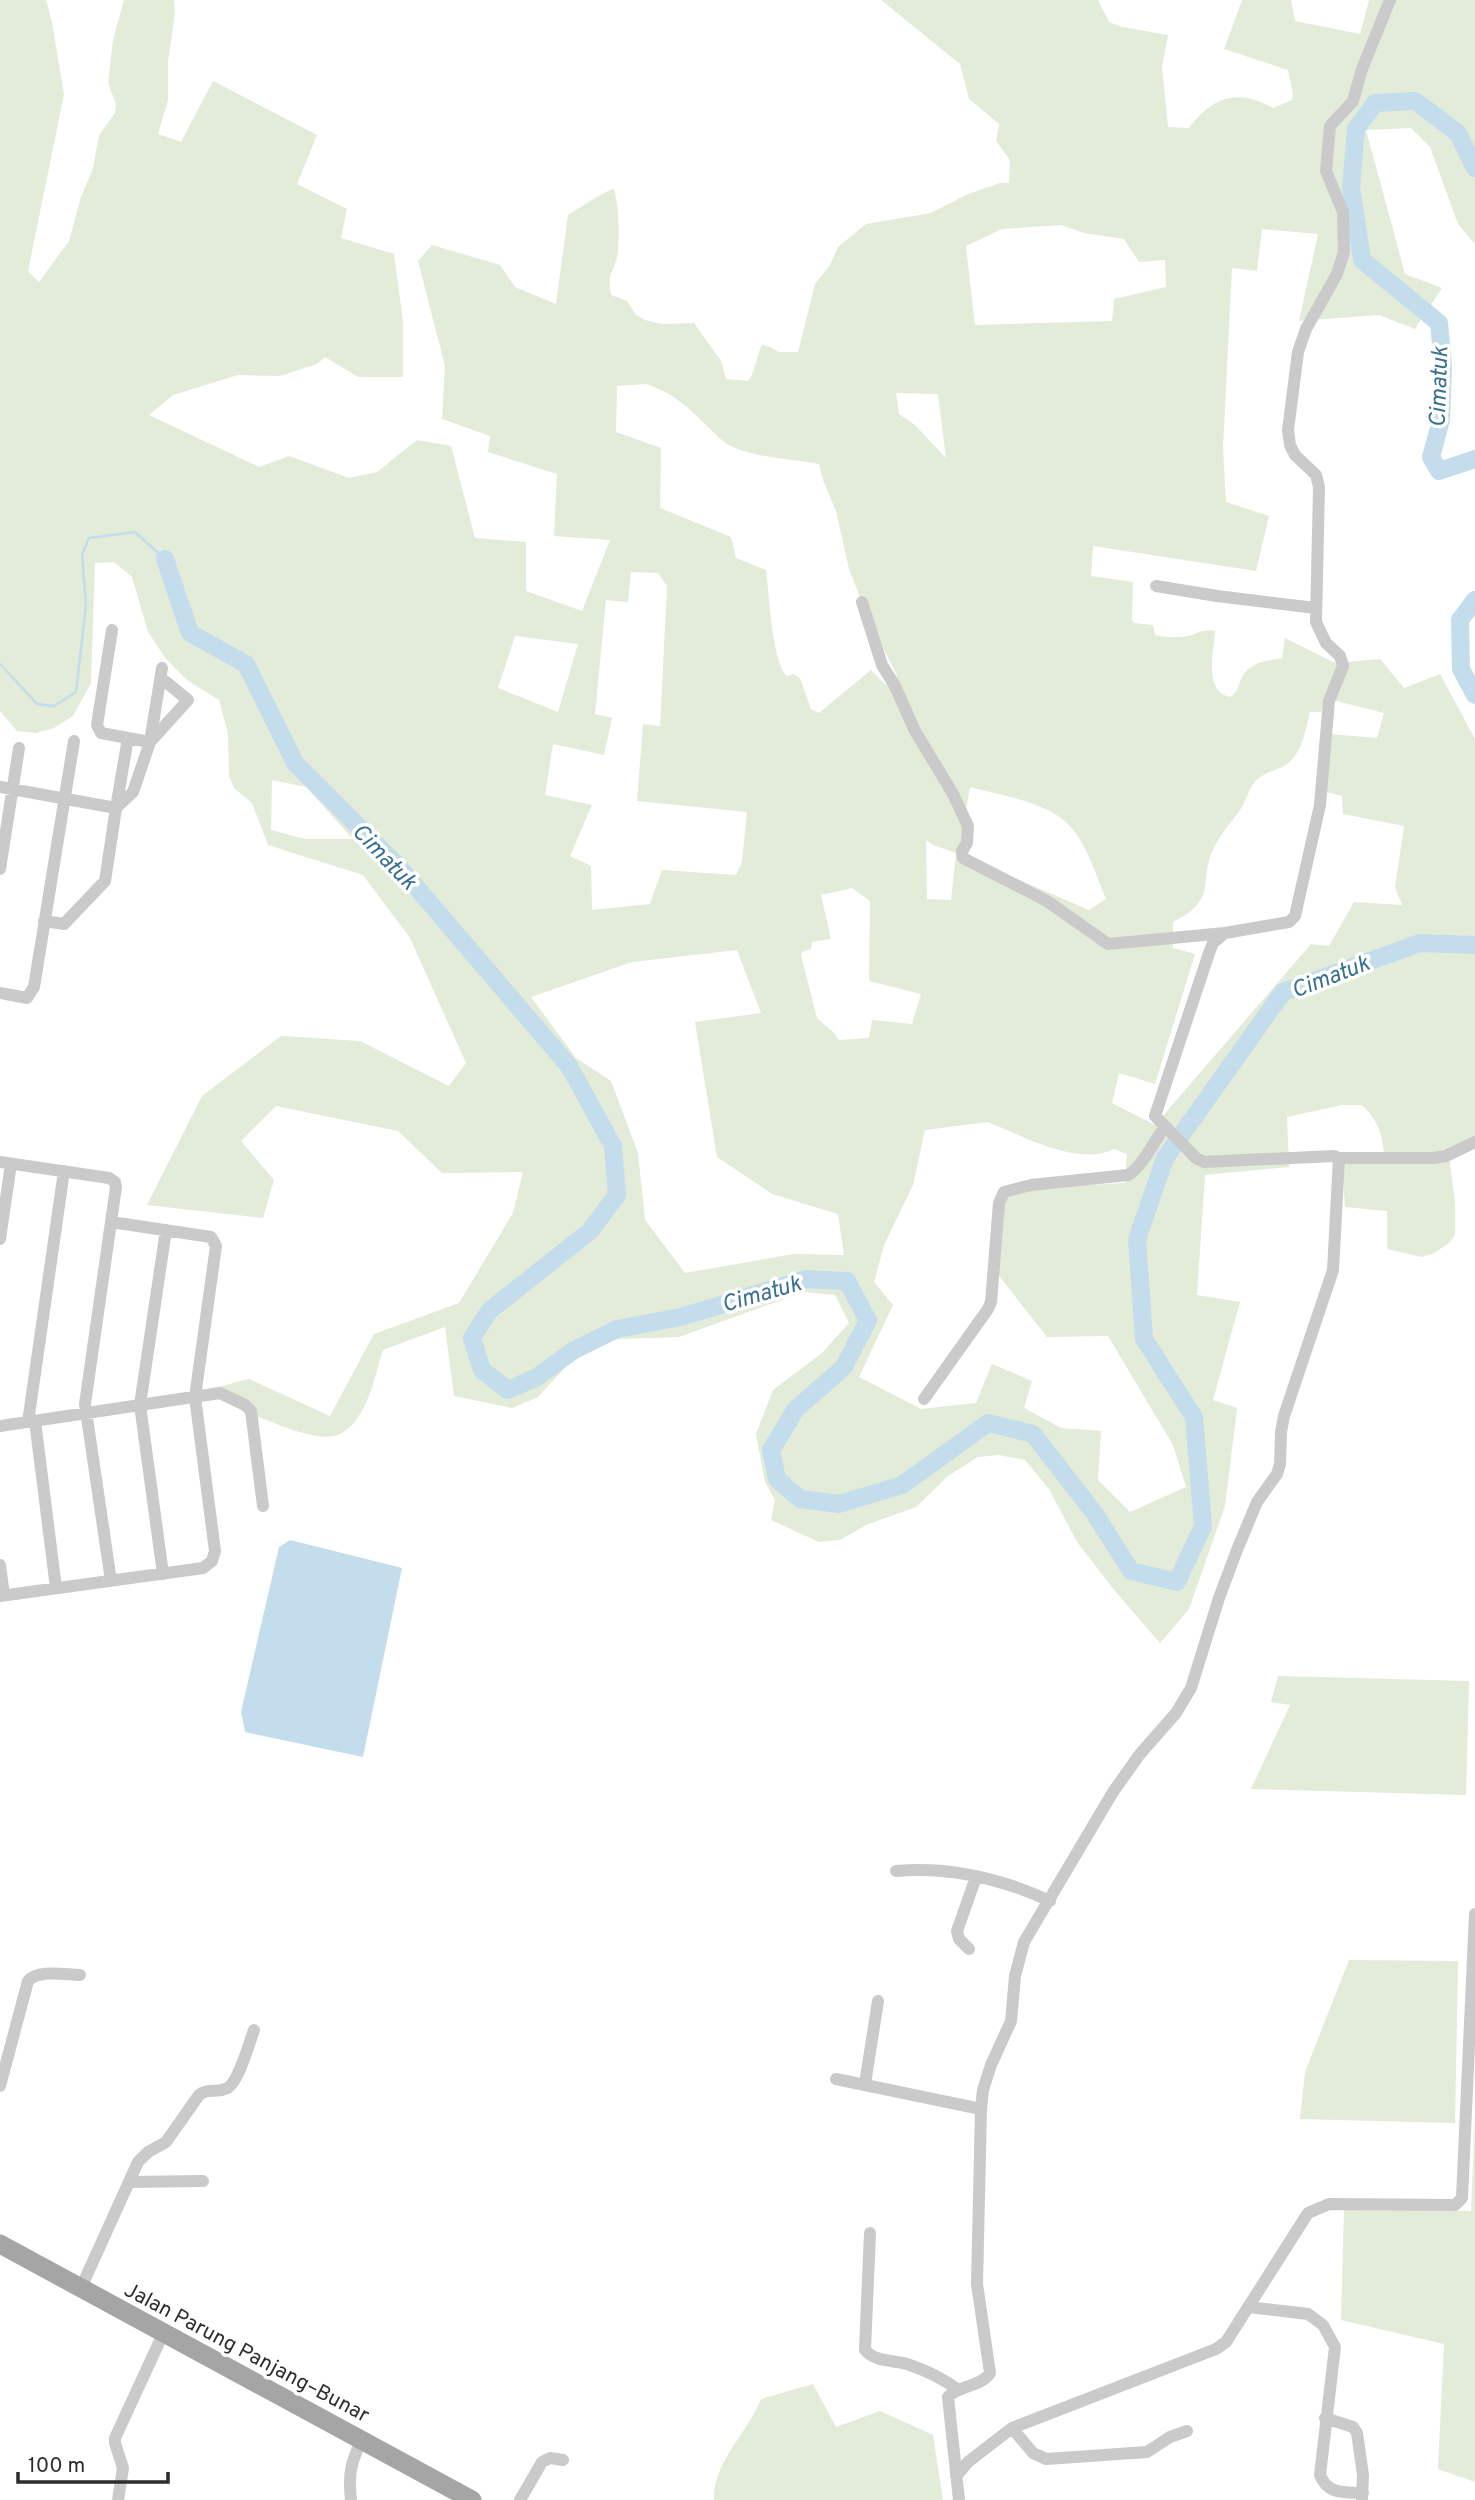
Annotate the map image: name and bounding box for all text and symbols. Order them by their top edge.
water label: Cimatuk [1425,346,1456,428]
water label: Cimatuk [345,818,422,897]
water label: Cimatuk [1288,950,1374,1006]
water label: Cimatuk [719,1270,805,1321]
street label: Jalan Parung Panjang–Bunar [119,2277,374,2430]
scale bar [18,2440,168,2484]
text: 100 m [28,2453,85,2480]

